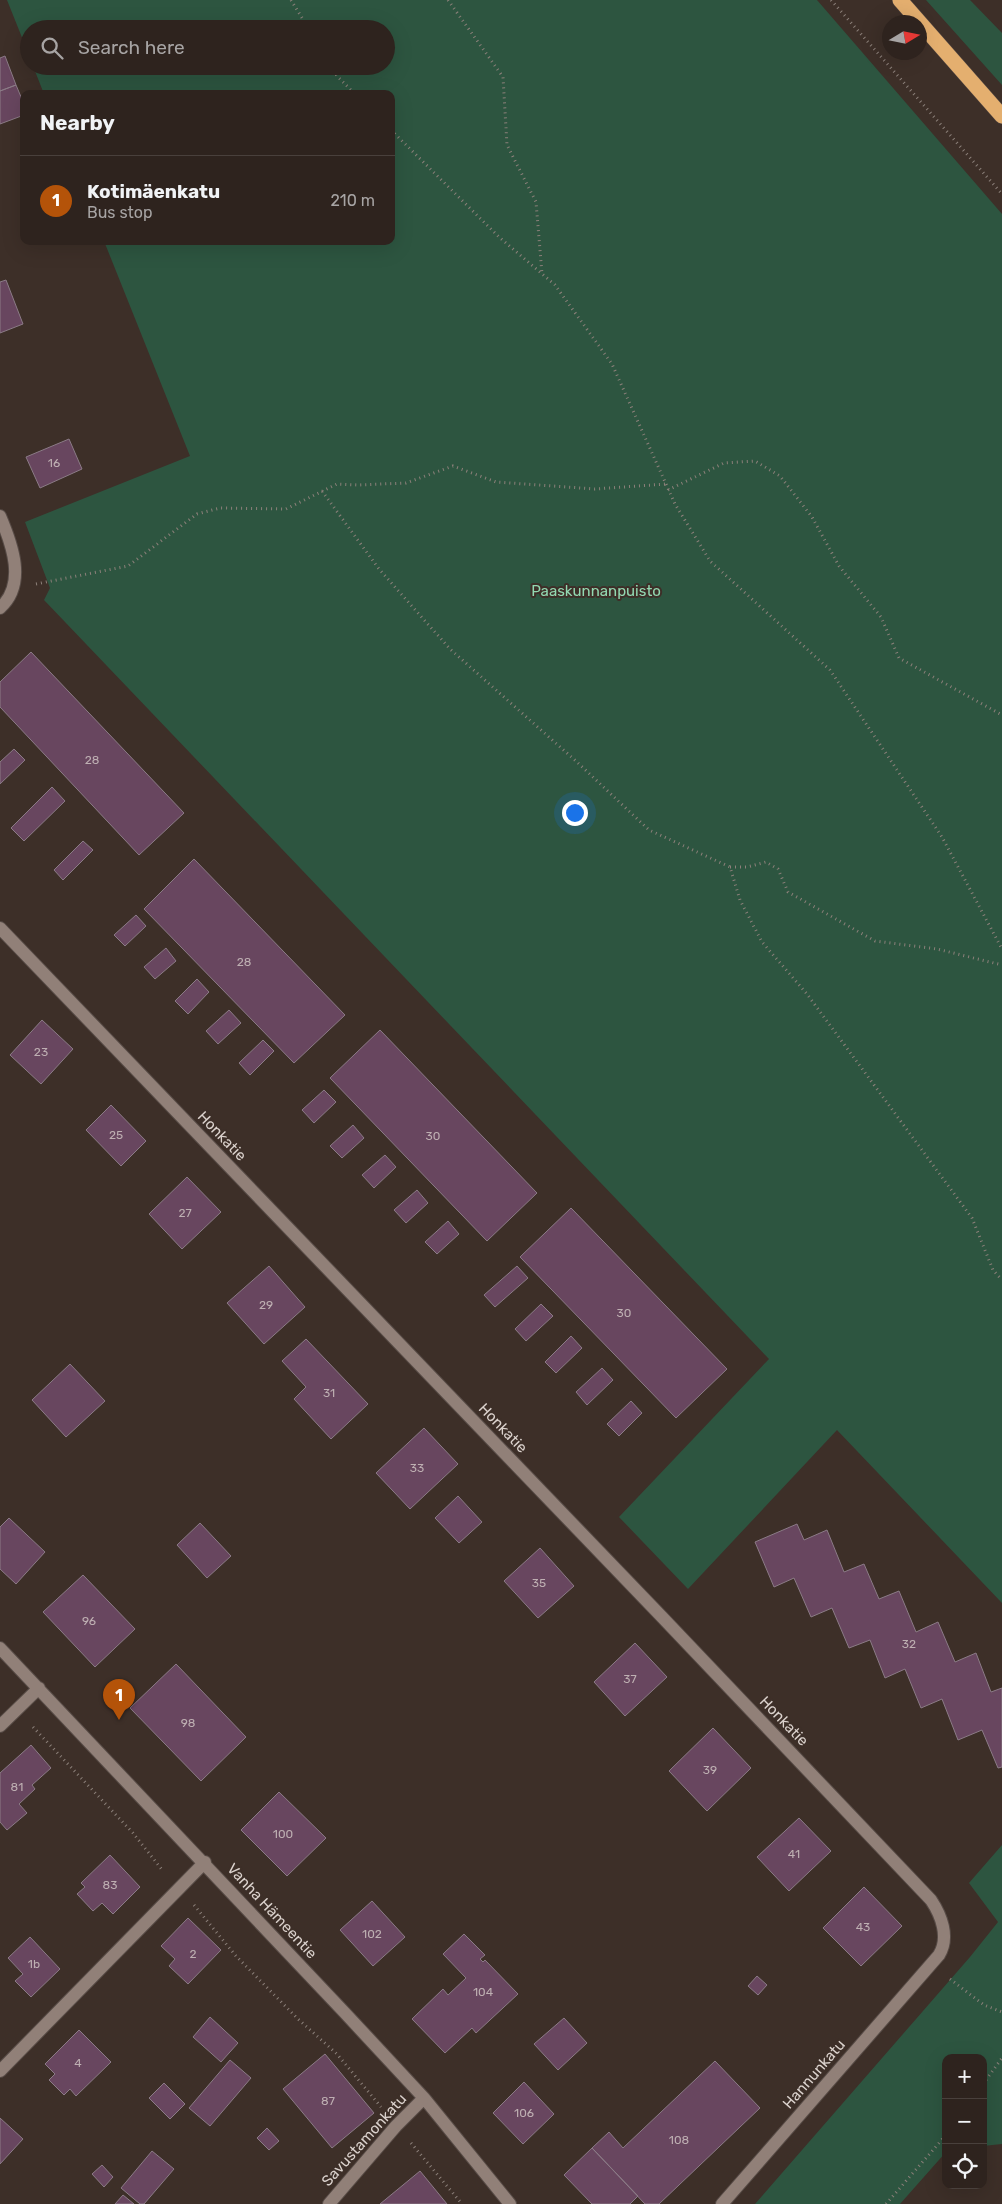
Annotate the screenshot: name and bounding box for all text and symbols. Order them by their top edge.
north arrow [882,15,927,60]
search box [20,20,395,75]
icon: search [38,34,66,62]
text: Search here [78,36,185,59]
text: Nearby [40,110,115,135]
text: Kotimäenkatu [87,180,220,203]
text: 1 [52,191,60,210]
text: 210 m [330,191,375,210]
text: Bus stop [87,203,153,222]
house number: 16 [48,456,60,470]
park label: Paaskunnanpuisto [531,582,661,600]
house number: 28 [85,753,99,767]
your location [562,800,588,826]
house number: 28 [237,955,251,969]
house number: 23 [34,1045,48,1059]
street label: Honkatie [194,1107,250,1165]
house number: 25 [109,1128,123,1142]
house number: 30 [426,1129,440,1143]
house number: 27 [178,1206,192,1220]
house number: 29 [259,1298,273,1312]
house number: 30 [617,1306,631,1320]
house number: 31 [323,1386,335,1400]
street label: Honkatie [475,1399,531,1457]
house number: 33 [410,1461,424,1475]
house number: 35 [532,1576,546,1590]
house number: 96 [82,1614,96,1628]
house number: 32 [902,1637,916,1651]
house number: 37 [623,1672,637,1686]
pin: 1 [103,1679,135,1720]
street label: Honkatie [756,1692,812,1750]
house number: 98 [181,1716,195,1730]
house number: 39 [703,1763,717,1777]
house number: 81 [11,1780,23,1794]
house number: 100 [273,1827,293,1841]
house number: 41 [788,1847,800,1861]
street label: Vanha Hämeentie [223,1860,321,1962]
house number: 83 [103,1878,117,1892]
house number: 43 [856,1920,870,1934]
house number: 102 [362,1927,382,1941]
house number: 2 [189,1947,197,1961]
house number: 1b [28,1957,40,1971]
house number: 104 [473,1985,494,1999]
street label: Hannunkatu [779,2036,849,2112]
map controls [942,2054,987,2189]
button: + [942,2054,987,2099]
house number: 4 [74,2056,82,2070]
street label: Savustamonkatu [318,2090,410,2190]
house number: 87 [321,2094,335,2108]
button: − [942,2099,987,2144]
house number: 106 [514,2106,534,2120]
house number: 108 [669,2133,689,2147]
button: locate [942,2144,987,2189]

